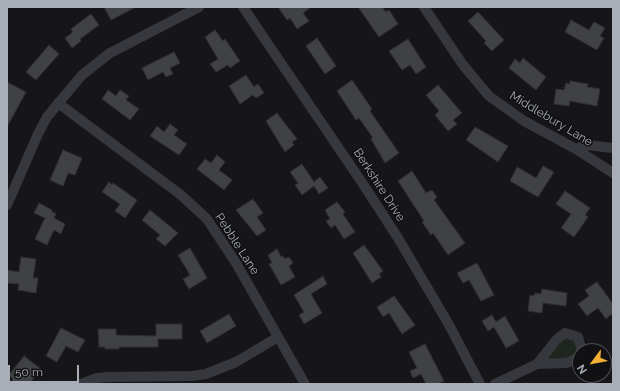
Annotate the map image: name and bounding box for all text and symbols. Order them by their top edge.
street label: Middlebury Lane [507,89,595,149]
street label: Berkshire Drive [350,146,408,224]
street label: Pebble Lane [212,211,262,277]
north arrow [572,343,612,383]
scale bar [10,357,81,383]
text: N [575,362,590,376]
text: 50 m [15,365,43,379]

